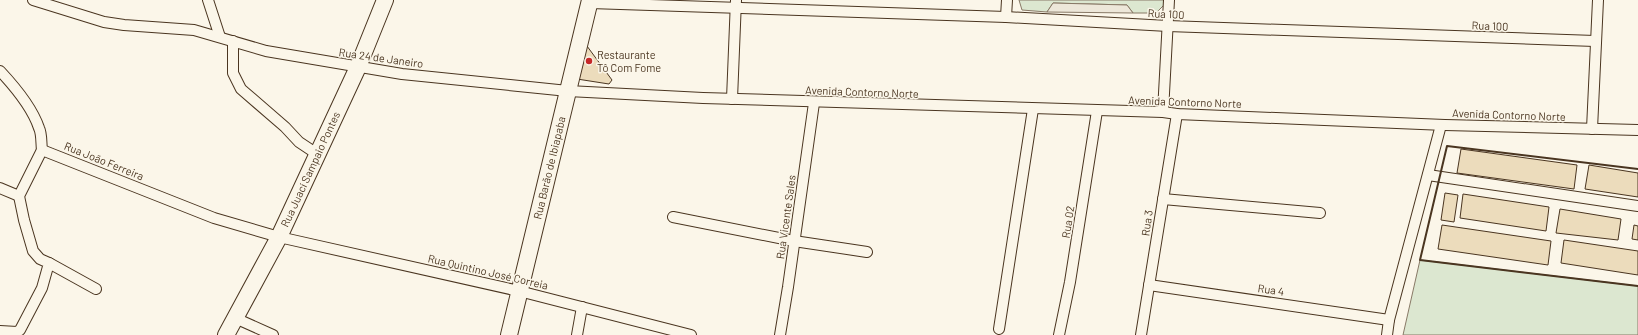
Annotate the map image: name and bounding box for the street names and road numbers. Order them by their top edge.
street label: Rua 100 [1147,6,1185,21]
street label: Rua 100 [1471,18,1509,33]
street label: Rua 24 de Janeiro [338,45,424,70]
street label: Avenida Contorno Norte [805,83,919,100]
street label: Avenida Contorno Norte [1128,93,1242,110]
street label: Avenida Contorno Norte [1452,106,1566,123]
street label: Rua Juací Sampaio Pontes [278,109,342,229]
street label: Rua Barão de Ibiapaba [530,115,568,220]
street label: Rua João Ferreira [63,139,146,182]
street label: Rua Vicente Sales [773,174,798,260]
street label: Rua 02 [1059,205,1076,239]
street label: Rua 3 [1138,209,1155,237]
street label: Rua Quintino José Correia [427,251,549,292]
street label: Rua 4 [1257,281,1285,298]

